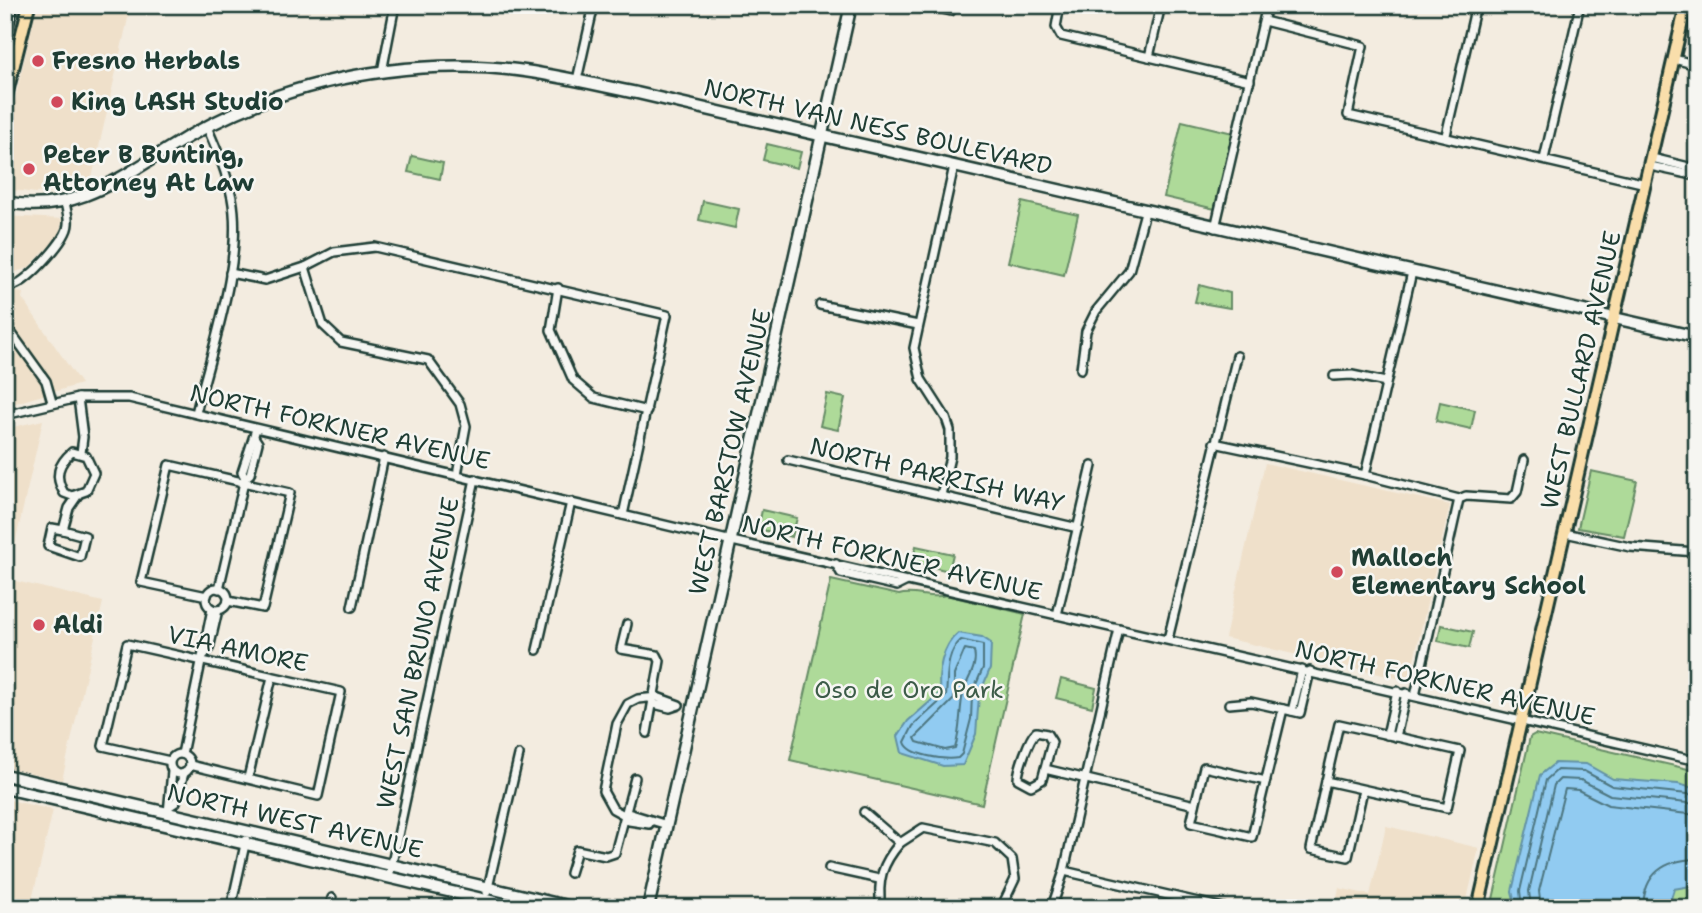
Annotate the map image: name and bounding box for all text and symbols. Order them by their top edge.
place label: Fresno Herbals [52,45,240,77]
marker: Fresno Herbals [30,53,46,69]
street label: NORTH VAN NESS BOULEVARD [701,71,1055,183]
place label: King LASH Studio [71,86,284,118]
marker: King LASH Studio [49,94,65,110]
place label: Peter B Bunting, Attorney At Law [43,139,254,199]
marker: Peter B Bunting, Attorney At Law [21,161,37,177]
street label: WEST BULLARD AVENUE [1533,228,1629,512]
street label: WEST BARSTOW AVENUE [681,306,779,598]
street label: NORTH FORKNER AVENUE [187,377,493,477]
street label: NORTH PARRISH WAY [807,430,1068,520]
street label: WEST SAN BRUNO AVENUE [369,494,467,812]
street label: NORTH FORKNER AVENUE [739,508,1045,608]
place label: Malloch Elementary School [1351,542,1586,602]
marker: Malloch Elementary School [1329,564,1345,580]
place label: Aldi [53,609,103,641]
marker: Aldi [31,617,47,633]
street label: VIA AMORE [165,618,311,680]
street label: NORTH FORKNER AVENUE [1292,633,1598,733]
park label: Oso de Oro Park [814,674,1004,706]
street label: NORTH WEST AVENUE [164,776,426,866]

